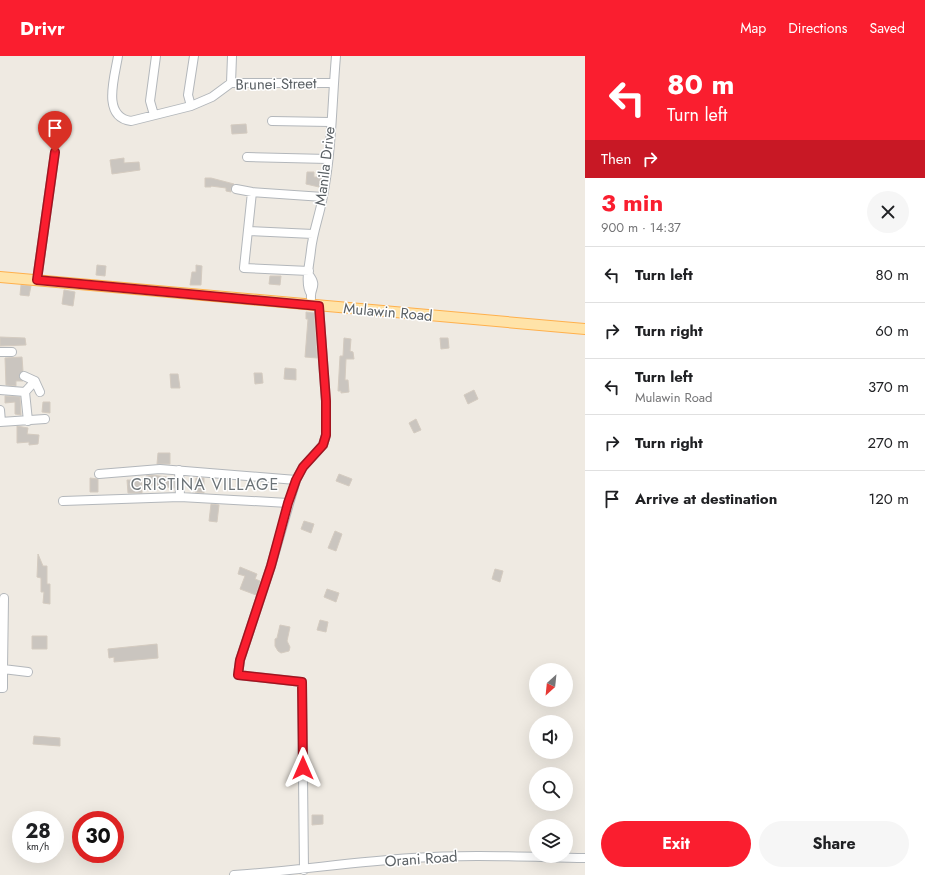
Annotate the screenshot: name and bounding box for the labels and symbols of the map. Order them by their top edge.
street label: Brunei Street [235,72,317,96]
pin [38,111,72,152]
street label: Manila Drive [309,125,341,207]
street label: Mulawin Road [342,297,434,327]
district label: CRISTINA VILLAGE [131,473,279,496]
north arrow [529,663,573,707]
position arrow [282,747,324,789]
speed limit sign: 30 [72,811,124,863]
street label: Orani Road [384,845,458,873]

